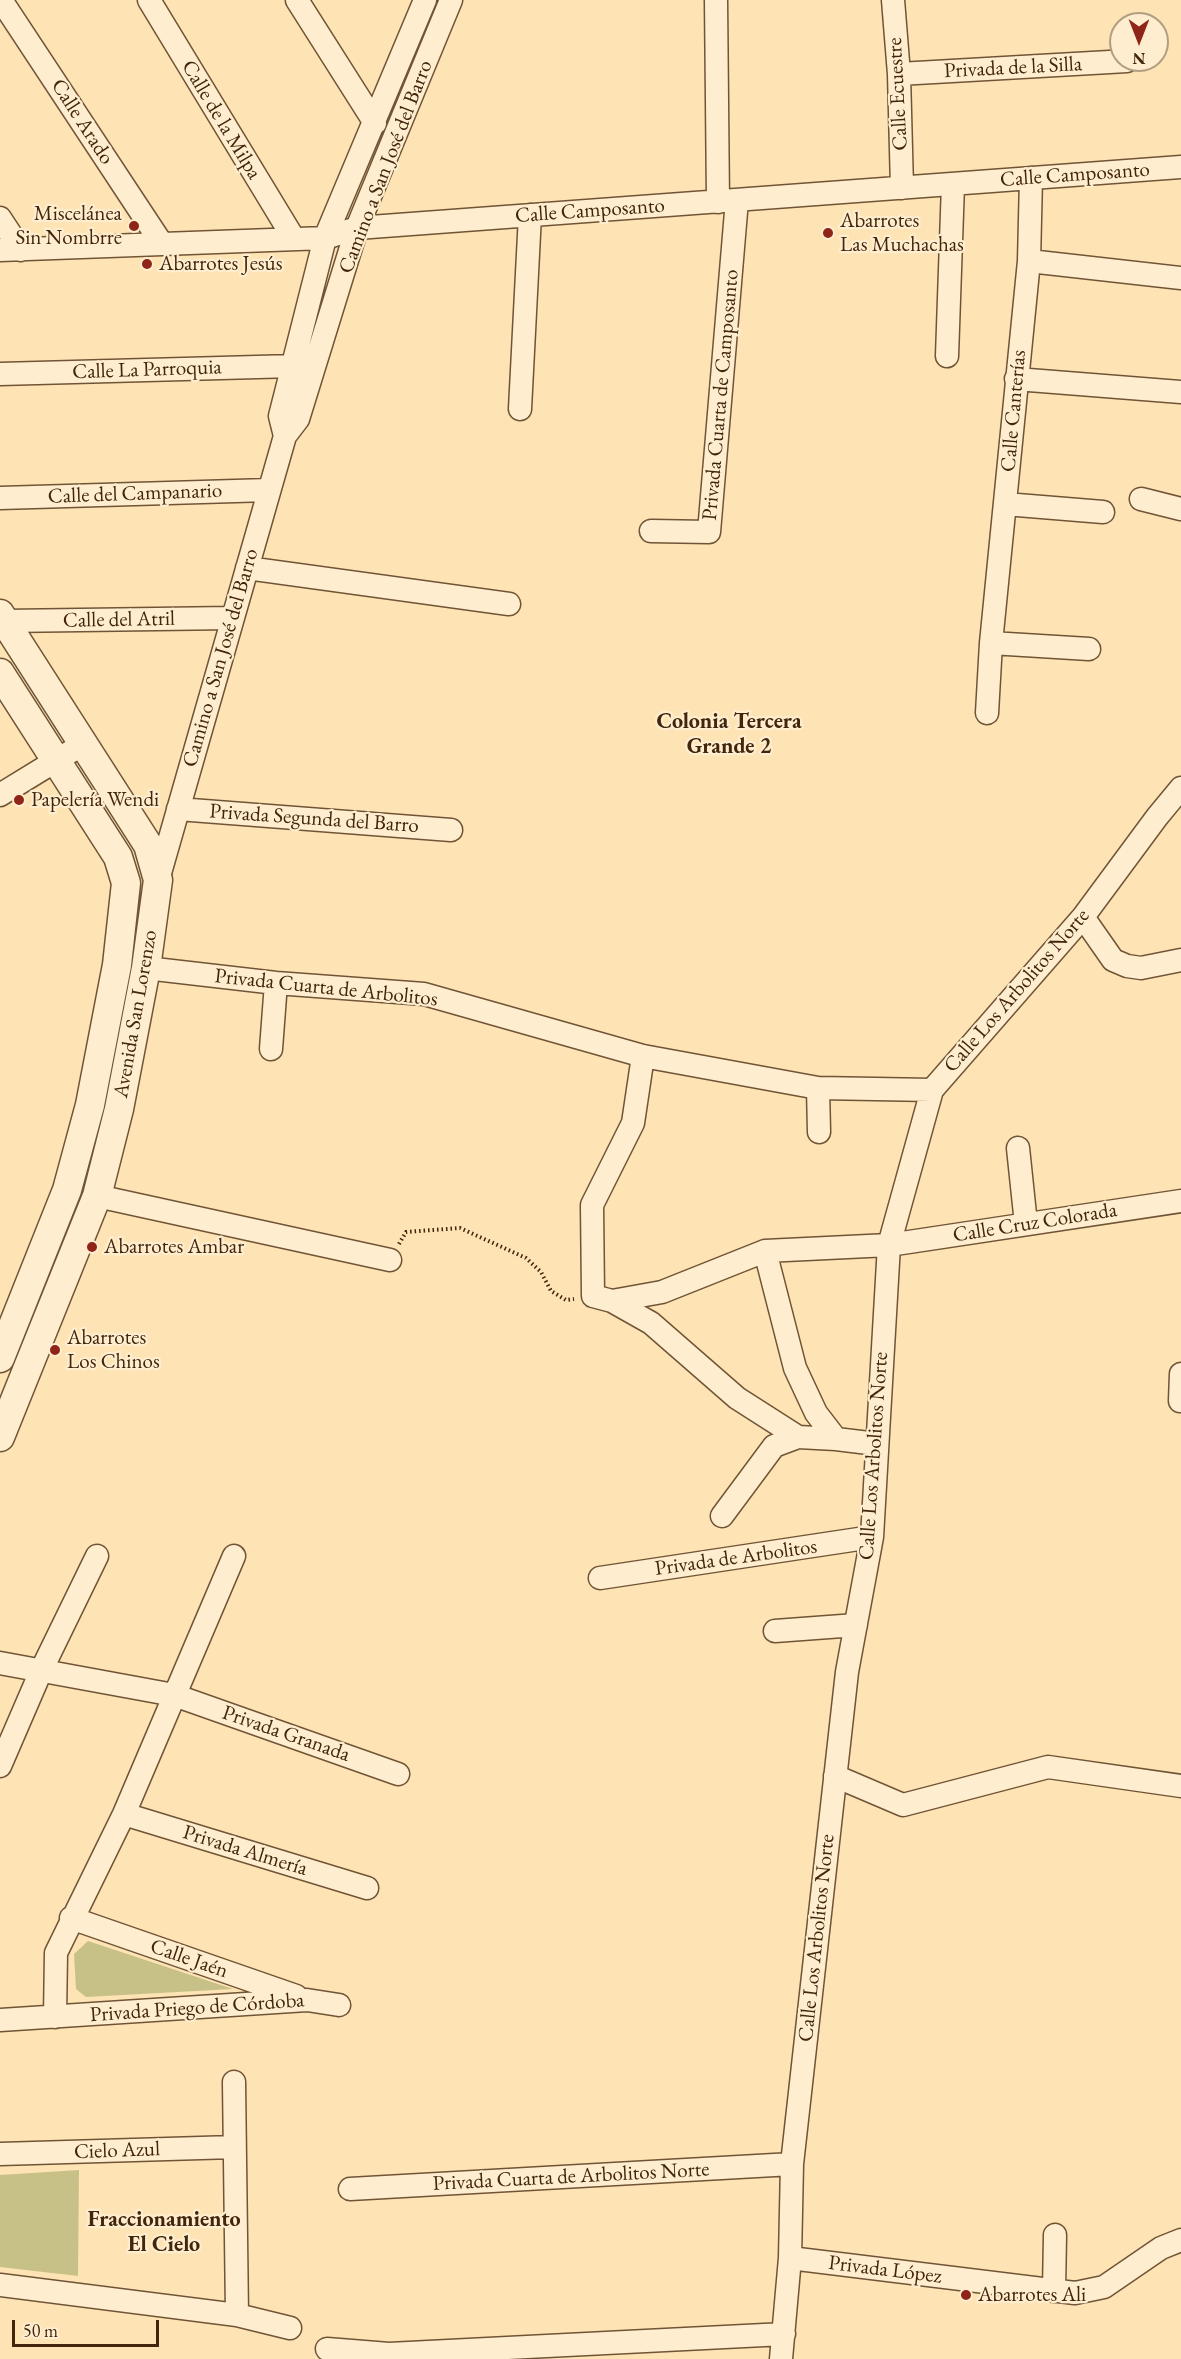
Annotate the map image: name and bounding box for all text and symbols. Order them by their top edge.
north arrow [1109,12,1169,72]
street label: Calle Ecuestre [882,37,914,151]
text: N [1133,48,1145,69]
street label: Privada de la Silla [943,52,1083,84]
street label: Calle de la Milpa [176,56,266,184]
street label: Camino a San José del Barro [334,57,438,277]
street label: Calle Arado [45,75,119,169]
street label: Calle Camposanto [999,157,1151,193]
street label: Calle Camposanto [514,193,666,229]
place label: Miscelánea Sin Nombrre [15,201,122,251]
place label: Abarrotes Las Muchachas [840,208,964,258]
marker: Miscelánea Sin Nombrre [127,219,141,233]
marker: Abarrotes Las Muchachas [821,226,835,240]
place label: Abarrotes Jesús [159,251,282,277]
marker: Abarrotes Jesús [140,257,154,271]
street label: Privada Cuarta de Camposanto [697,268,745,522]
street label: Calle Canterías [996,349,1032,473]
street label: Calle La Parroquia [72,355,222,385]
street label: Calle del Campanario [47,478,223,510]
street label: Camino a San José del Barro [178,546,264,770]
street label: Calle del Atril [63,606,175,634]
district label: Colonia Tercera Grande 2 [656,709,802,760]
place label: Papelería Wendi [31,787,159,813]
marker: Papelería Wendi [12,793,26,807]
street label: Privada Segunda del Barro [208,799,420,839]
street label: Calle Los Arbolitos Norte [939,904,1095,1078]
street label: Avenida San Lorenzo [109,928,163,1100]
street label: Privada Cuarta de Arbolitos [213,964,439,1012]
street label: Calle Cruz Colorada [951,1198,1119,1248]
place label: Abarrotes Ambar [104,1234,244,1260]
marker: Abarrotes Ambar [85,1240,99,1254]
place label: Abarrotes Los Chinos [67,1325,160,1375]
marker: Abarrotes Los Chinos [48,1343,62,1357]
street label: Calle Los Arbolitos Norte [854,1351,894,1561]
street label: Privada de Arbolitos [653,1534,819,1582]
street label: Privada Granada [219,1700,353,1768]
street label: Privada Almería [180,1820,310,1882]
street label: Calle Los Arbolitos Norte [794,1833,840,2043]
street label: Calle Jaén [147,1934,231,1984]
street label: Privada Priego de Córdoba [89,1988,305,2028]
street label: Cielo Azul [74,2137,160,2165]
street label: Privada Cuarta de Arbolitos Norte [432,2157,710,2197]
district label: Fraccionamiento El Cielo [88,2207,240,2258]
street label: Privada López [827,2251,943,2289]
place label: Abarrotes Ali [978,2282,1086,2308]
marker: Abarrotes Ali [959,2288,973,2302]
scale bar [15,2308,162,2346]
text: 50 m [23,2319,58,2342]

